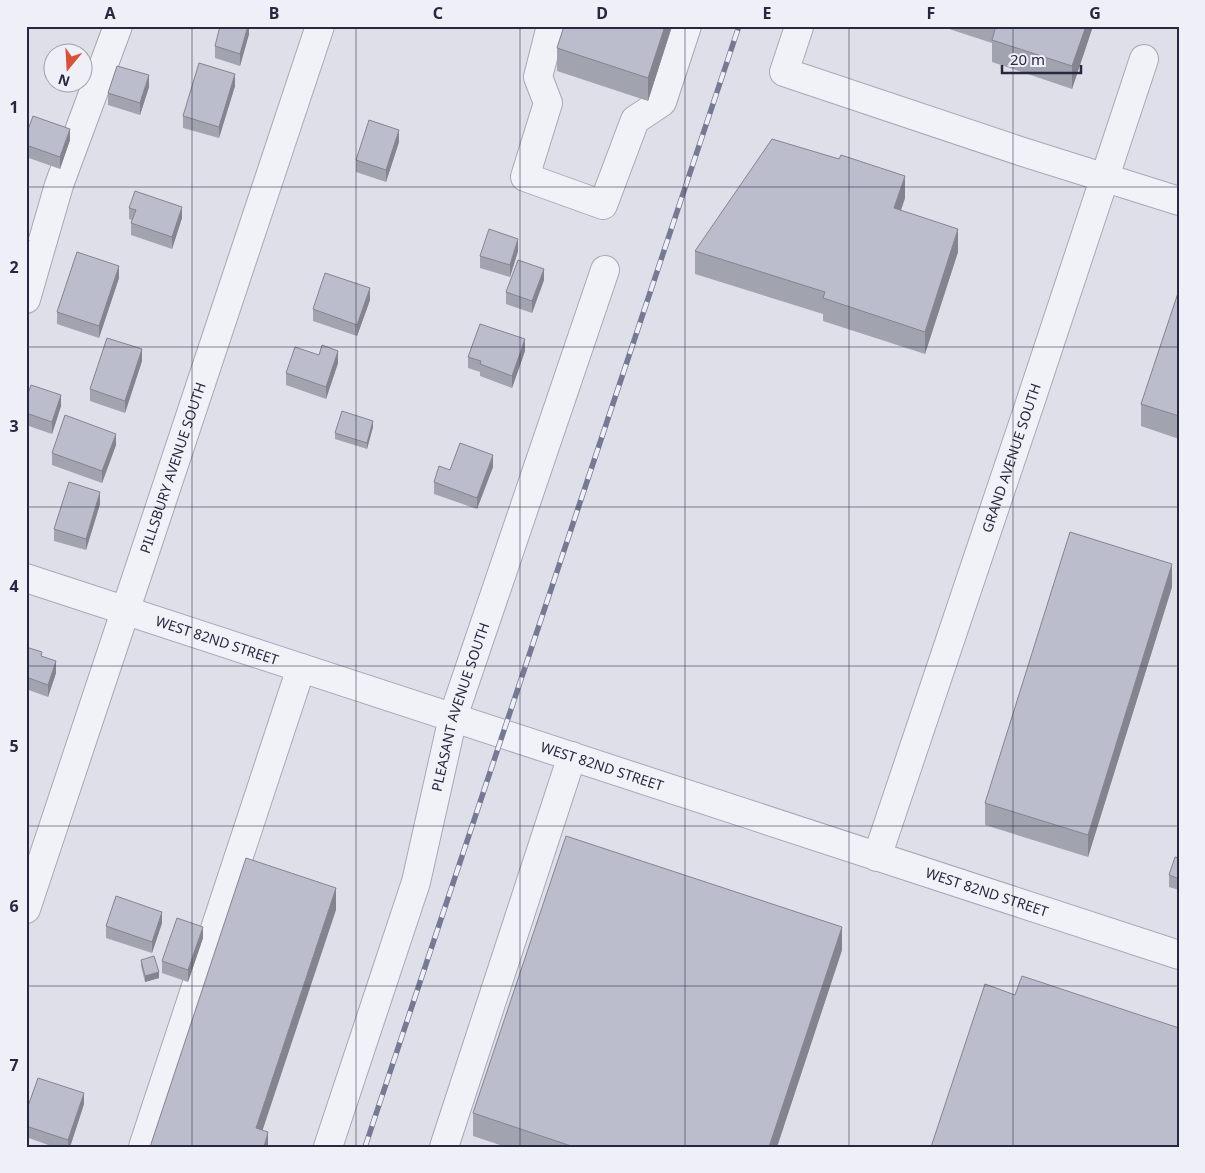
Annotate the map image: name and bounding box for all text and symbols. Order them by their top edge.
text: A [104,2,116,24]
text: B [269,2,279,24]
text: C [433,2,443,24]
text: D [596,2,608,24]
text: E [763,2,772,24]
text: F [927,2,935,24]
text: G [1089,2,1101,24]
north arrow [42,42,92,92]
scale bar [1002,42,1081,74]
text: 20 m [1010,49,1045,69]
text: N [55,70,72,92]
text: 1 [9,96,19,118]
text: 2 [9,256,19,278]
street label: PILLSBURY AVENUE SOUTH [135,380,210,556]
street label: GRAND AVENUE SOUTH [977,381,1045,535]
text: 3 [9,415,19,437]
text: 4 [9,575,19,597]
street label: WEST 82ND STREET [153,611,281,669]
street label: PLEASANT AVENUE SOUTH [427,620,493,793]
text: 5 [9,735,19,757]
street label: WEST 82ND STREET [538,737,666,795]
street label: WEST 82ND STREET [923,863,1051,921]
text: 6 [9,895,19,917]
text: 7 [9,1054,19,1076]

